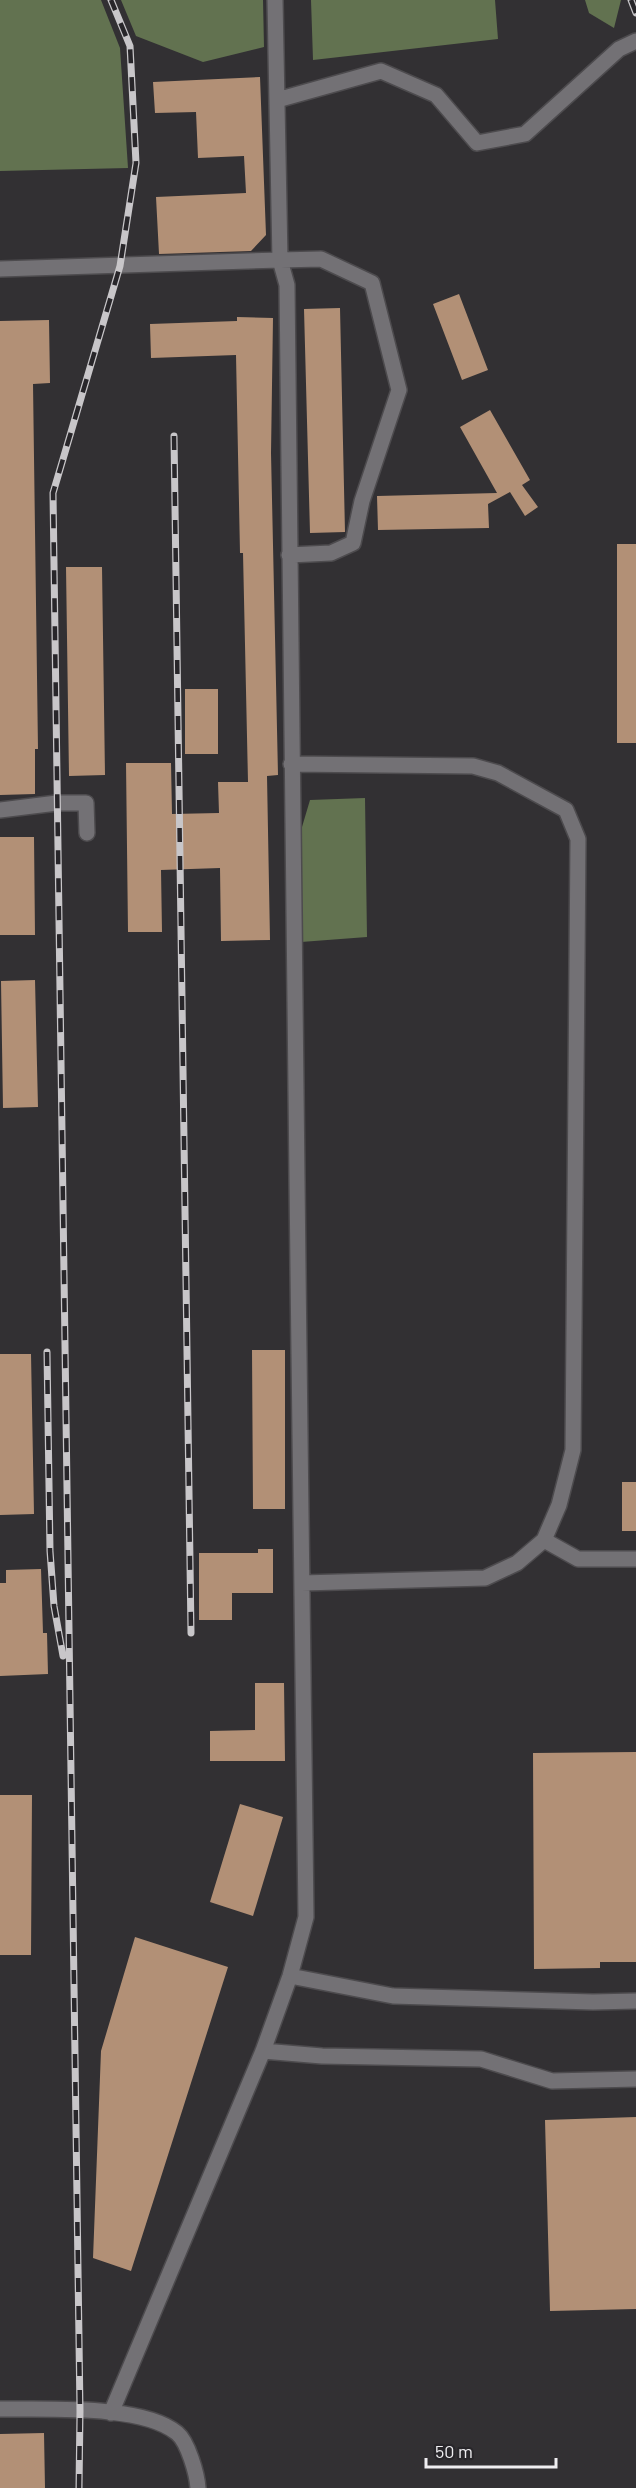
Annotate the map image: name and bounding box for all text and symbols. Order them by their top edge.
scale bar [426,2431,556,2469]
text: 50 m [435,2440,473,2462]

